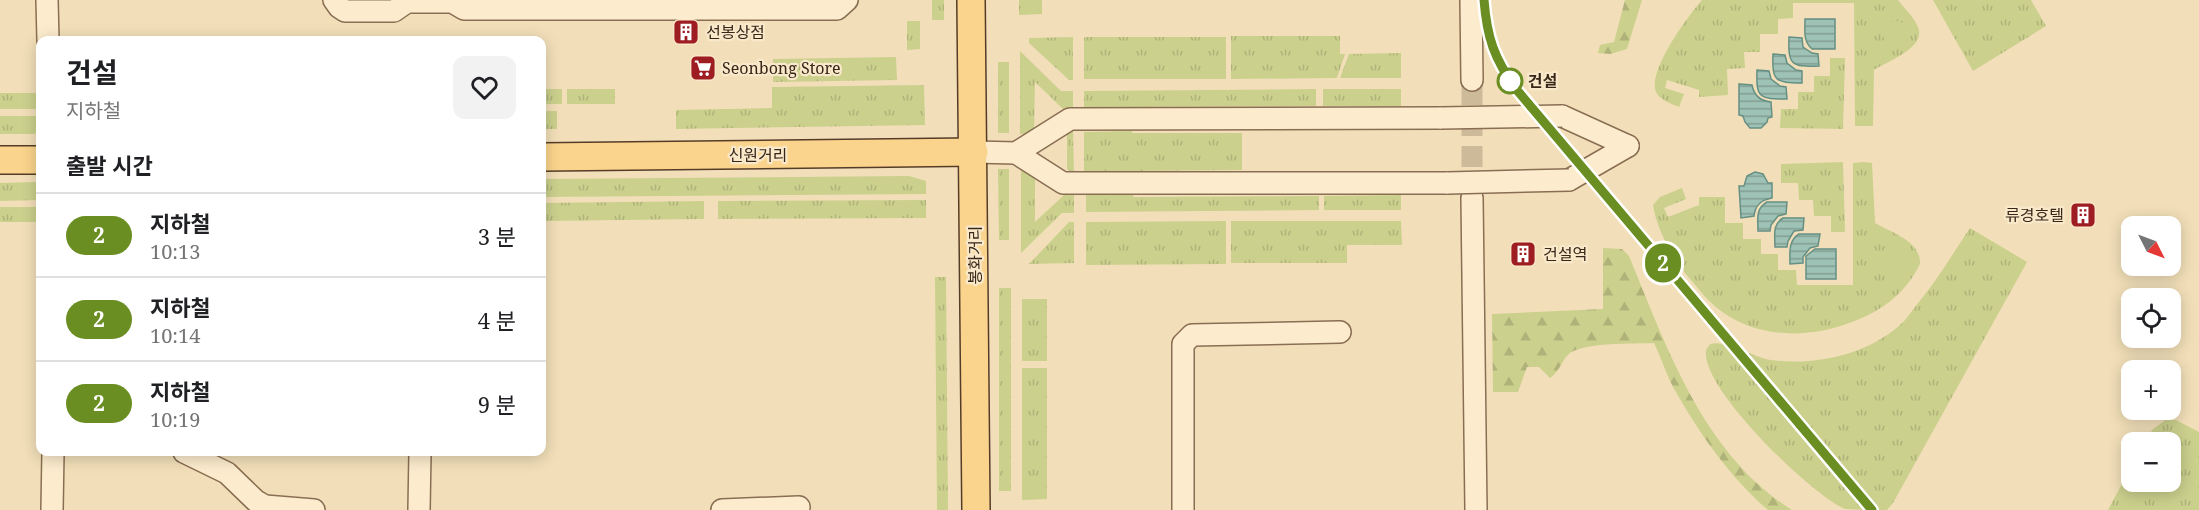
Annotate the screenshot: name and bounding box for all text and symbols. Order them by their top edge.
building icon: 선봉상점 [671,17,701,47]
place label: 선봉상점 [706,21,765,43]
text: 건설 [66,53,118,91]
supermarket icon: Seonbong Store [688,53,718,83]
button: heart [453,56,516,119]
place label: Seonbong Store [722,57,841,79]
marker: 건설 [1497,68,1523,94]
place label: 건설 [1528,70,1557,92]
text: 지하철 [66,97,121,124]
street label: 신원거리 [729,144,787,166]
text: 출발 시간 [66,150,153,180]
building icon: 류경호텔 [2068,200,2098,230]
place label: 류경호텔 [2005,204,2064,226]
text: 지하철 [150,208,211,238]
north arrow [2121,216,2181,276]
map controls [2121,216,2181,492]
text: 2 [93,221,105,249]
text: 3 분 [478,221,516,251]
street label: 봉화거리 [964,226,986,284]
text: 10:13 [150,238,200,265]
building icon: 건설역 [1508,239,1538,269]
place label: 건설역 [1543,243,1587,265]
line badge: 2 [1644,244,1682,282]
text: 2 [1657,249,1669,277]
button: locate [2121,288,2181,348]
text: 지하철 [150,292,211,322]
text: 2 [93,305,105,333]
text: 4 분 [478,305,516,335]
text: 10:14 [150,322,200,349]
button: + [2121,360,2181,420]
text: 지하철 [150,376,211,406]
text: 2 [93,389,105,417]
text: 9 분 [478,389,516,419]
text: 10:19 [150,406,200,433]
button: − [2121,432,2181,492]

